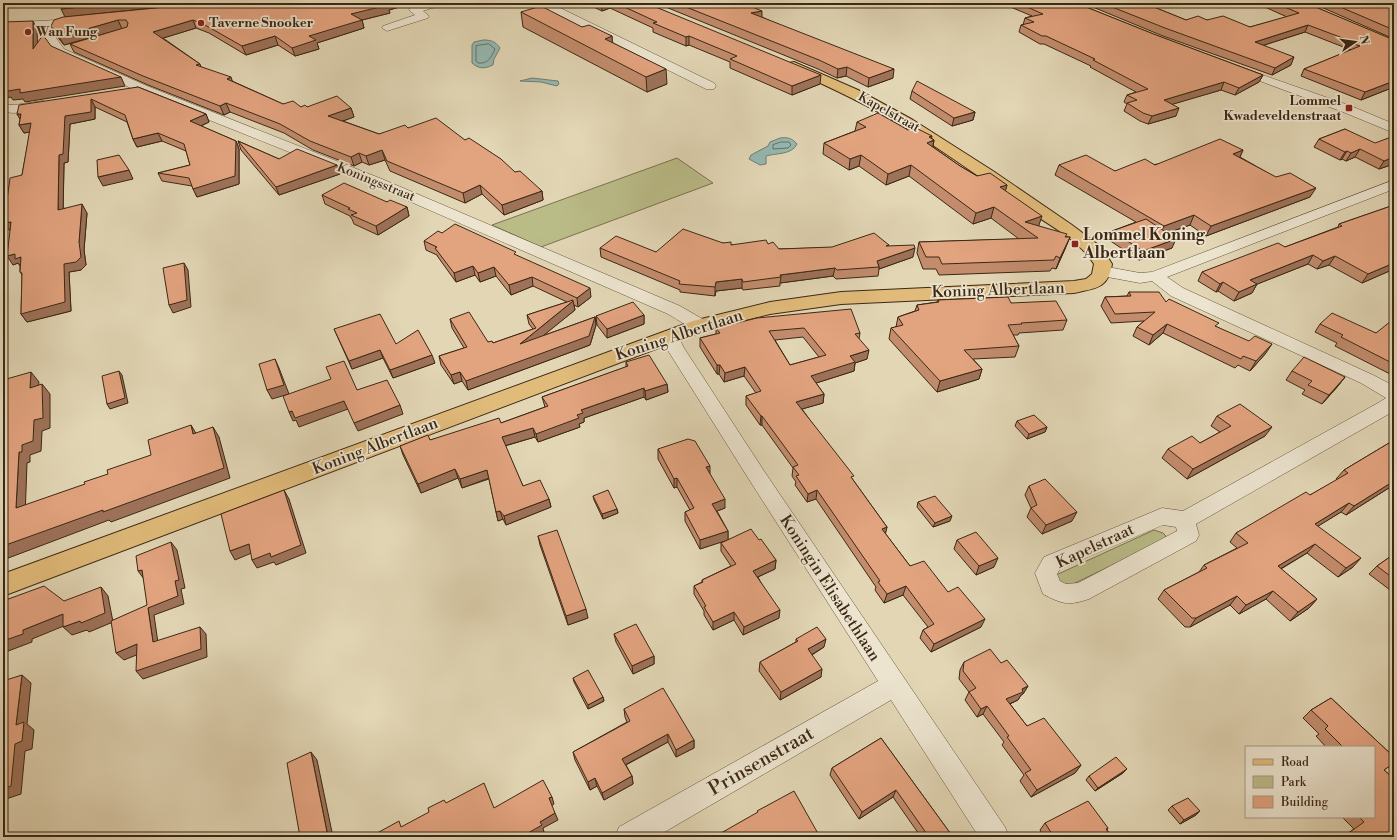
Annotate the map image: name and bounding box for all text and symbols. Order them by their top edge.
place label: Taverne Snooker [209,15,314,31]
marker: Taverne Snooker [196,18,206,28]
north arrow [1335,22,1375,62]
place label: Wan Fung [35,24,98,40]
marker: Wan Fung [23,27,33,37]
text: N [1356,34,1372,46]
street label: Kapelstraat [855,88,923,136]
place label: Lommel Kwadeveldenstraat [1224,93,1342,124]
marker: Lommel Kwadeveldenstraat [1344,103,1354,113]
street label: Koningsstraat [335,159,418,205]
place label: Lommel Koning Albertlaan [1082,225,1206,263]
marker: Lommel Koning Albertlaan [1070,239,1080,249]
street label: Koning Albertlaan [931,278,1065,302]
street label: Koning Albertlaan [613,305,746,365]
street label: Koning Albertlaan [309,413,441,479]
street label: Koningin Elisabethlaan [775,511,885,665]
street label: Kapelstraat [1053,519,1138,573]
street label: Prinsenstraat [704,721,818,801]
legend [1245,746,1375,818]
text: Road [1281,755,1309,770]
text: Park [1281,775,1307,790]
text: Building [1280,795,1329,810]

